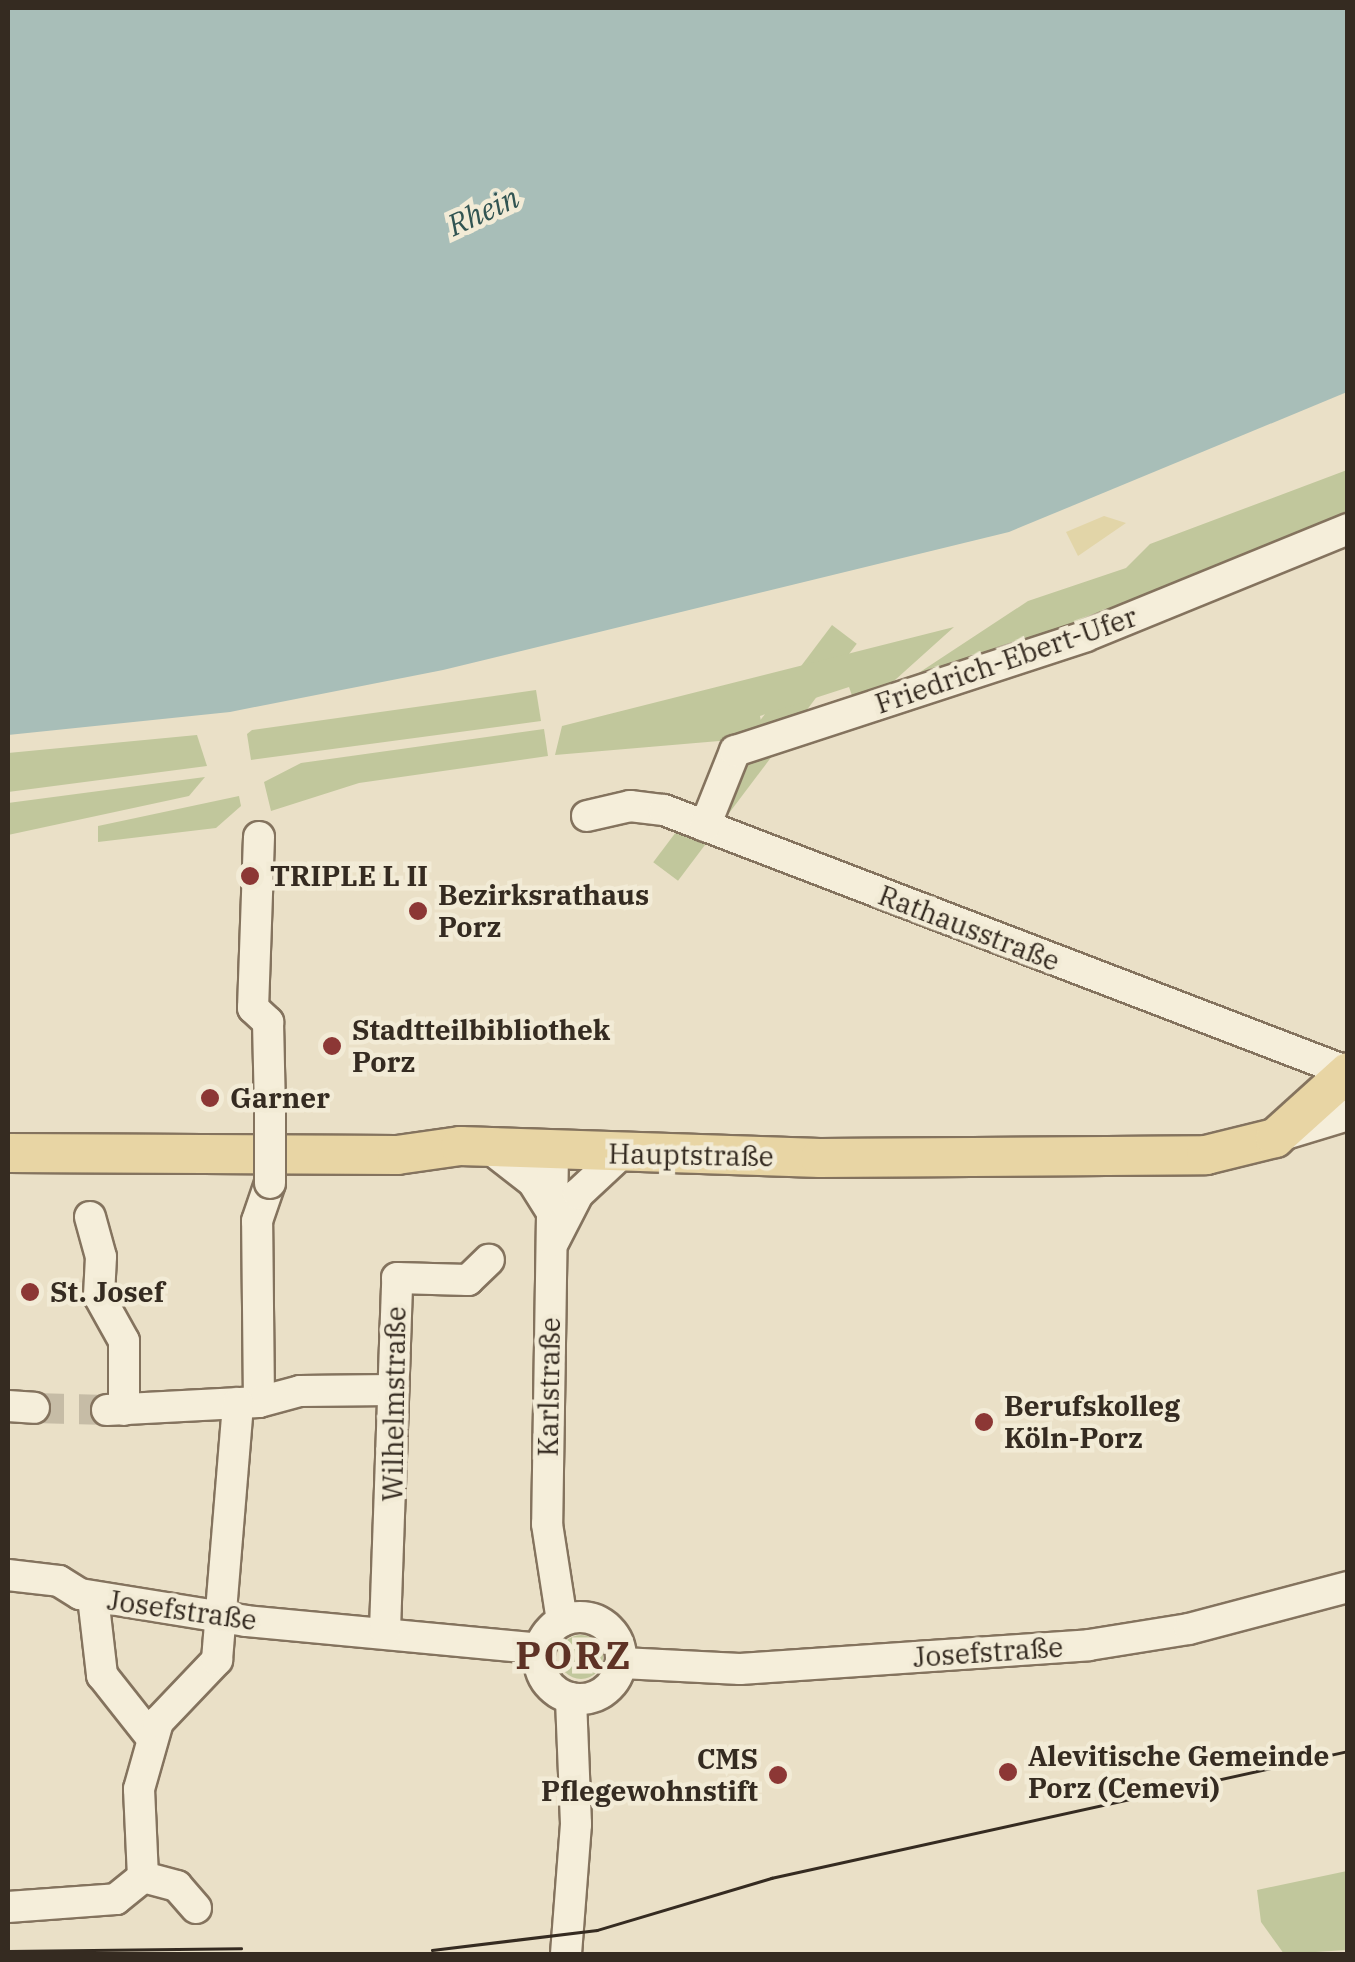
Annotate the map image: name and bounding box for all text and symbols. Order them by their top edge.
water label: Rhein [442,179,524,243]
street label: Friedrich-Ebert-Ufer [871,599,1141,721]
place label: TRIPLE L II [270,859,428,893]
marker: TRIPLE L II [239,865,261,887]
place label: Bezirksrathaus Porz [438,878,649,944]
street label: Rathausstraße [874,878,1064,978]
marker: Bezirksrathaus Porz [407,900,429,922]
place label: Stadtteilbibliothek Porz [352,1013,610,1079]
marker: Stadtteilbibliothek Porz [321,1035,343,1057]
place label: Garner [230,1081,330,1115]
marker: Garner [199,1087,221,1109]
street label: Hauptstraße [608,1137,774,1173]
place label: St. Josef [50,1275,164,1309]
marker: St. Josef [19,1281,41,1303]
street label: Wilhelmstraße [375,1306,413,1502]
street label: Karlstraße [531,1317,567,1457]
place label: Berufskolleg Köln-Porz [1004,1389,1180,1455]
marker: Berufskolleg Köln-Porz [973,1411,995,1433]
street label: Josefstraße [105,1583,259,1637]
street label: Josefstraße [912,1630,1064,1674]
district label: PORZ [515,1632,633,1678]
place label: Alevitische Gemeinde Porz (Cemevi) [1028,1739,1329,1805]
place label: CMS Pflegewohnstift [541,1742,758,1808]
marker: Alevitische Gemeinde Porz (Cemevi) [997,1761,1019,1783]
marker: CMS Pflegewohnstift [767,1764,789,1786]

